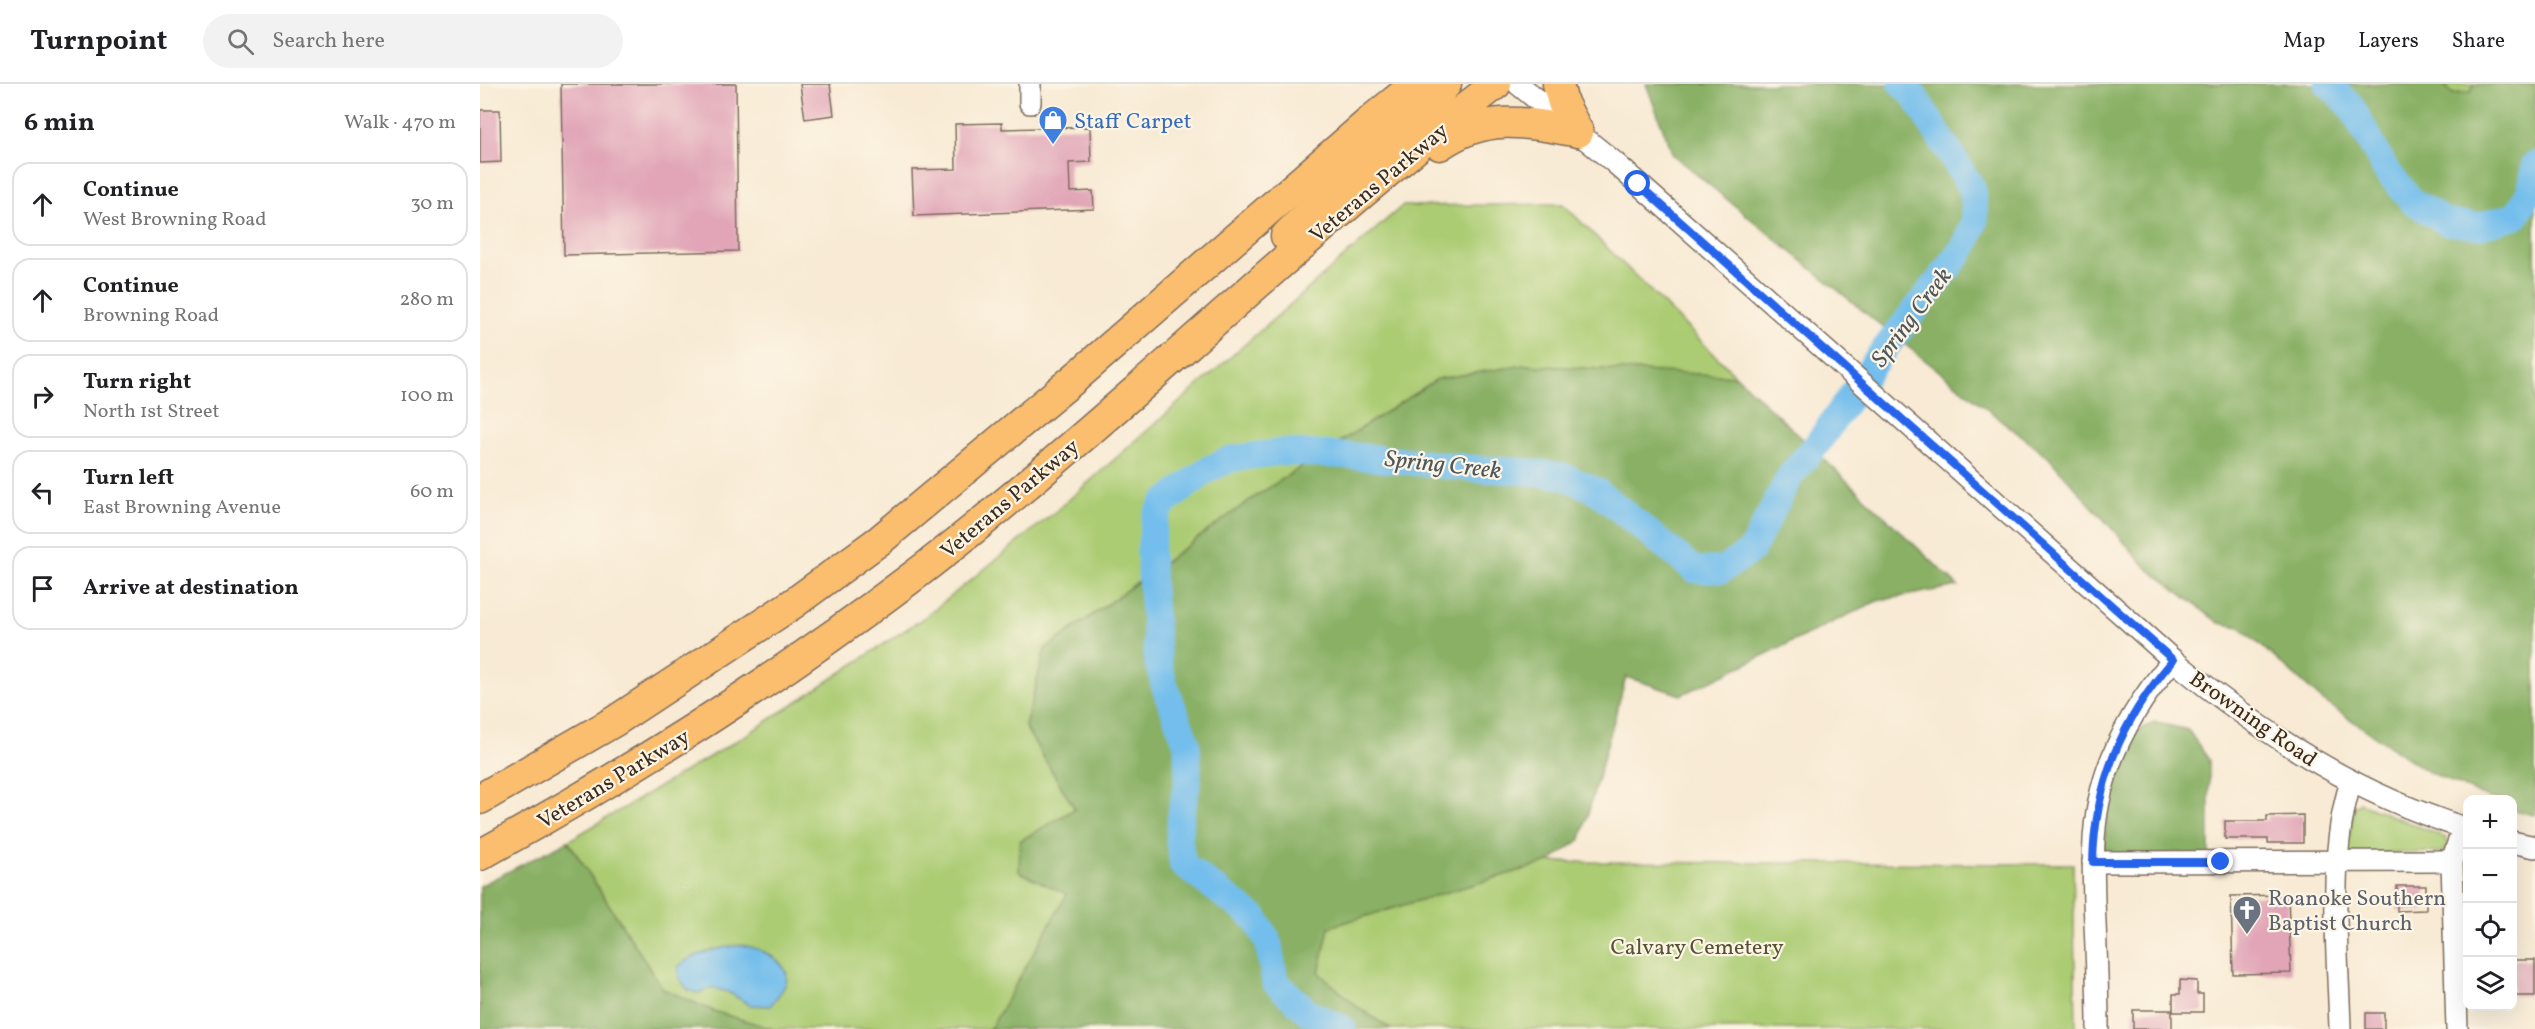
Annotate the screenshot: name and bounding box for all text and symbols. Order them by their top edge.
search box [203,14,623,68]
text: Turnpoint [30,22,167,61]
icon: search [224,25,257,58]
text: Search here [272,26,385,57]
text: Map [2283,27,2325,56]
text: Layers [2358,27,2419,56]
text: Share [2452,27,2505,56]
shop icon: Staff Carpet [1037,104,1069,146]
text: 6 min [24,105,95,141]
place label: Staff Carpet [1074,107,1192,138]
text: Walk · 470 m [344,109,456,137]
street label: Veterans Parkway [1304,116,1456,251]
route start [1624,170,1650,196]
text: Continue [83,175,179,206]
icon: ahead [26,188,59,221]
text: 30 m [410,190,454,218]
text: West Browning Road [83,206,267,234]
water label: Spring Creek [1864,261,1961,375]
text: Continue [83,271,179,302]
icon: ahead [26,284,59,317]
text: 280 m [399,286,454,314]
text: Browning Road [83,302,219,330]
text: Turn right [83,367,191,398]
icon: right [26,380,59,413]
text: 100 m [400,382,454,410]
text: North 1st Street [83,398,220,426]
street label: Veterans Parkway [935,432,1087,567]
water label: Spring Creek [1383,443,1503,489]
text: Turn left [83,463,174,494]
icon: left [26,476,59,509]
text: 60 m [410,478,454,506]
text: East Browning Avenue [83,494,281,522]
icon: arrive [26,572,59,605]
text: Arrive at destination [83,573,299,604]
street label: Browning Road [2182,664,2323,776]
street label: Veterans Parkway [532,722,696,838]
map controls [2463,795,2517,1011]
button: + [2463,795,2517,849]
route end [2207,848,2233,874]
button: − [2463,849,2517,903]
place label: Roanoke Southern Baptist Church [2268,884,2446,940]
church icon: Roanoke Southern Baptist Church [2231,894,2263,936]
button: locate [2463,903,2517,957]
park label: Calvary Cemetery [1610,933,1784,964]
button: layers [2463,957,2517,1011]

